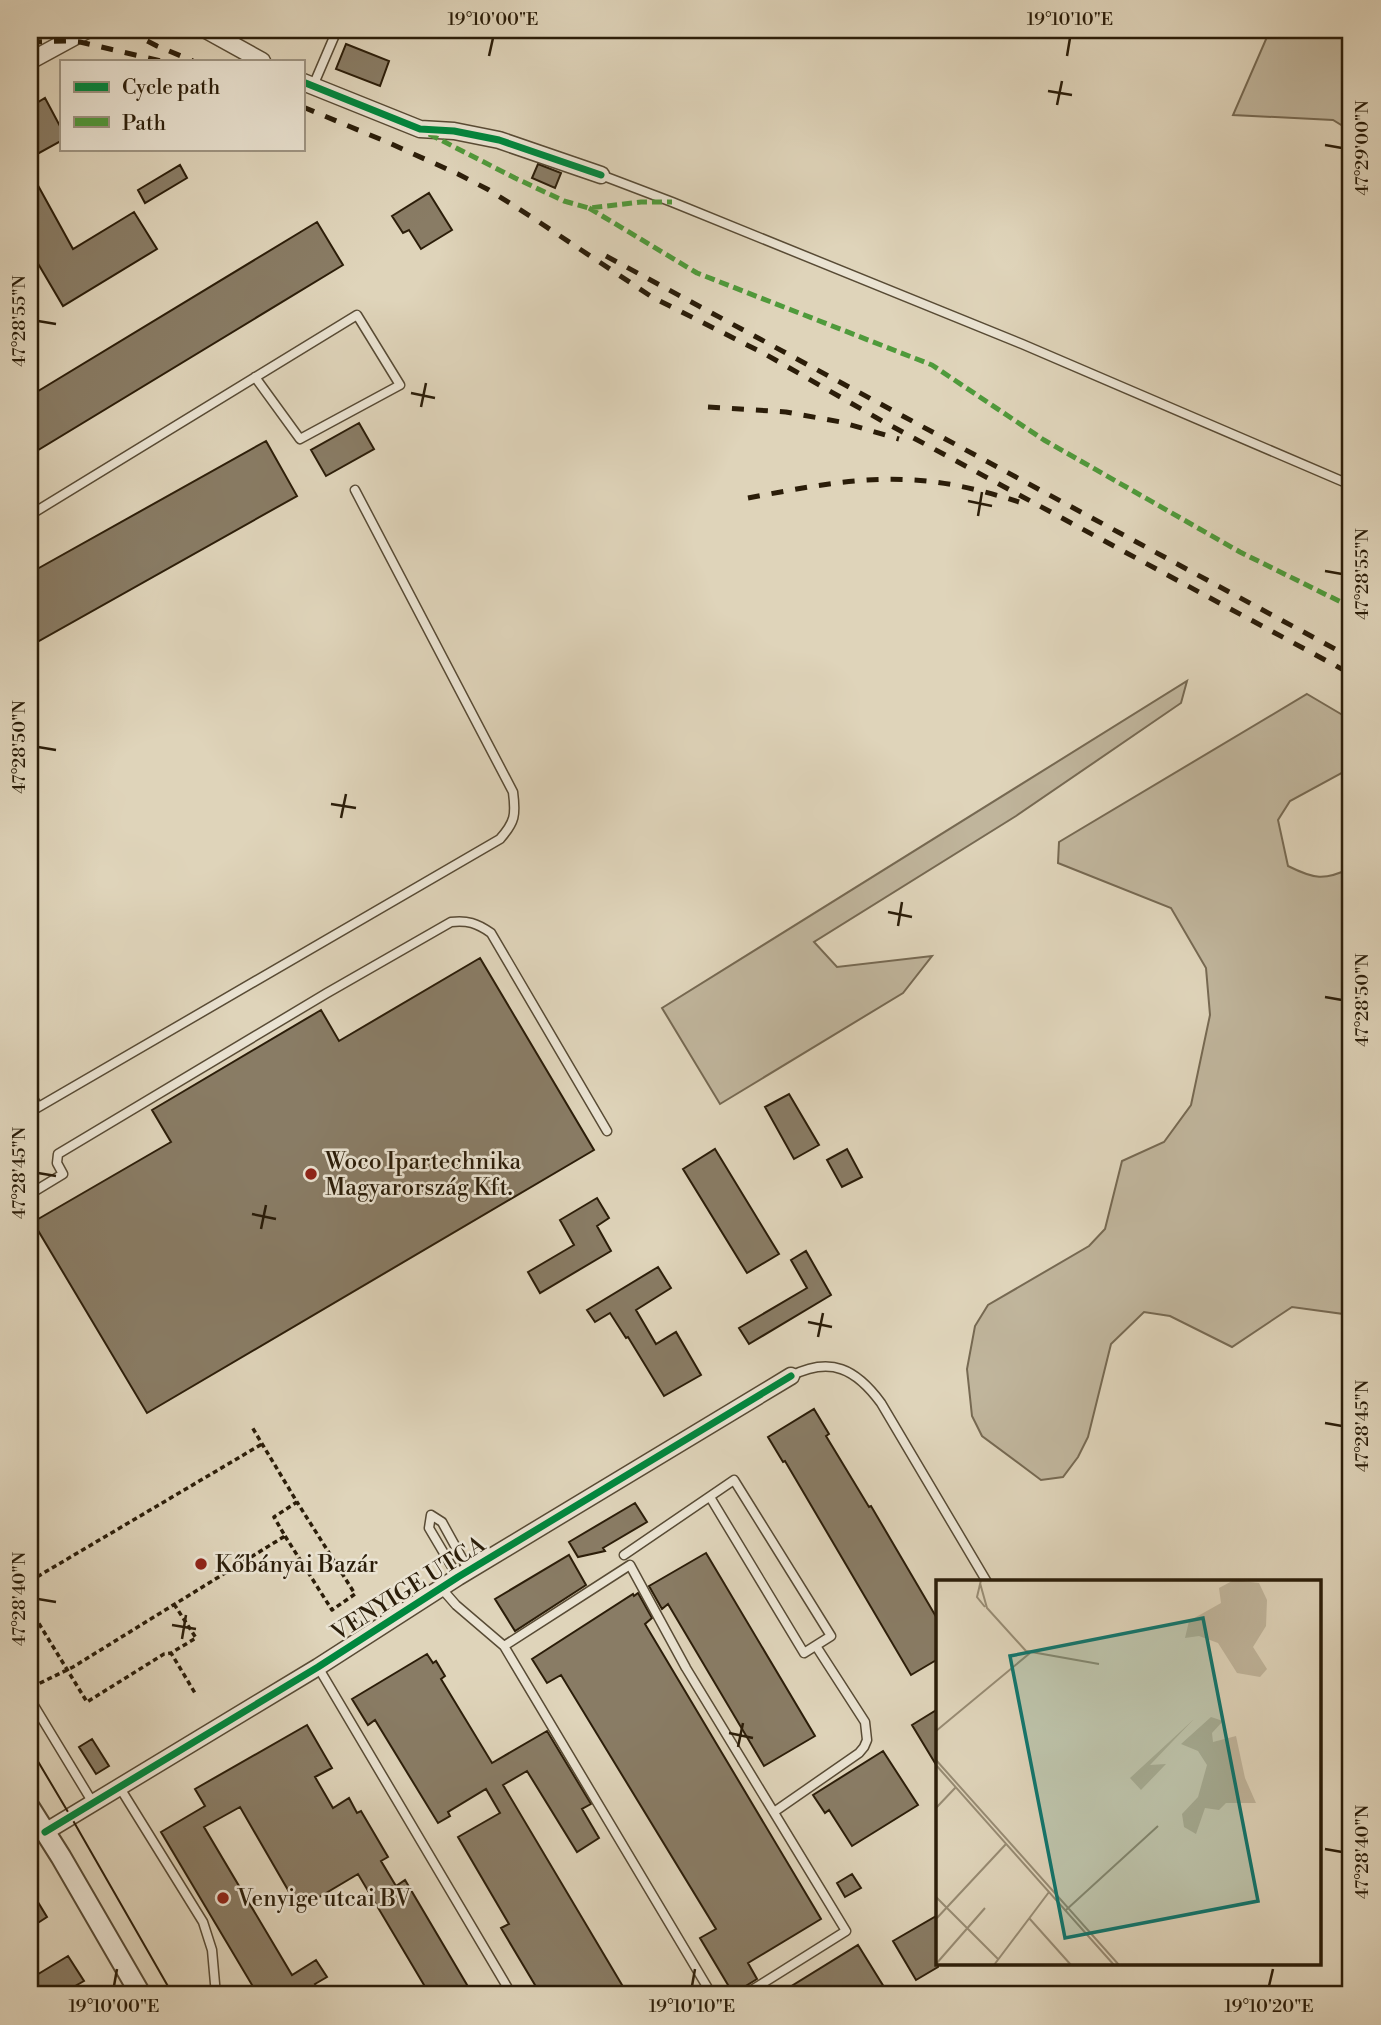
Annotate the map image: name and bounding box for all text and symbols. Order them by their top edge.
text: 19°10'00"E [447,8,539,31]
text: 19°10'10"E [1027,8,1113,31]
legend [60,60,304,150]
text: Cycle path [122,75,221,101]
text: 47°29'00"N [1351,100,1374,196]
text: Path [122,111,167,137]
text: 47°28'55"N [8,275,31,367]
text: 47°28'55"N [1351,528,1374,620]
text: 47°28'50"N [8,700,31,794]
text: 47°28'50"N [1351,953,1374,1047]
text: 47°28'45"N [8,1126,31,1219]
place label: Woco Ipartechnika Magyarország Kft. [324,1148,521,1202]
marker: Woco Ipartechnika Magyarország Kft. [303,1166,319,1182]
text: 47°28'45"N [1351,1379,1374,1472]
street label: VENYIGE UTCA [326,1530,492,1648]
text: 47°28'40"N [8,1551,31,1646]
place label: Kőbányai Bazár [215,1551,378,1579]
marker: Kőbányai Bazár [193,1556,209,1572]
inset map [936,1580,1322,1966]
text: 47°28'40"N [1351,1804,1374,1899]
place label: Venyige utcai BV [236,1885,412,1913]
marker: Venyige utcai BV [215,1890,231,1906]
text: 19°10'00"E [68,1995,160,2018]
text: 19°10'10"E [649,1995,735,2018]
text: 19°10'20"E [1224,1995,1314,2018]

